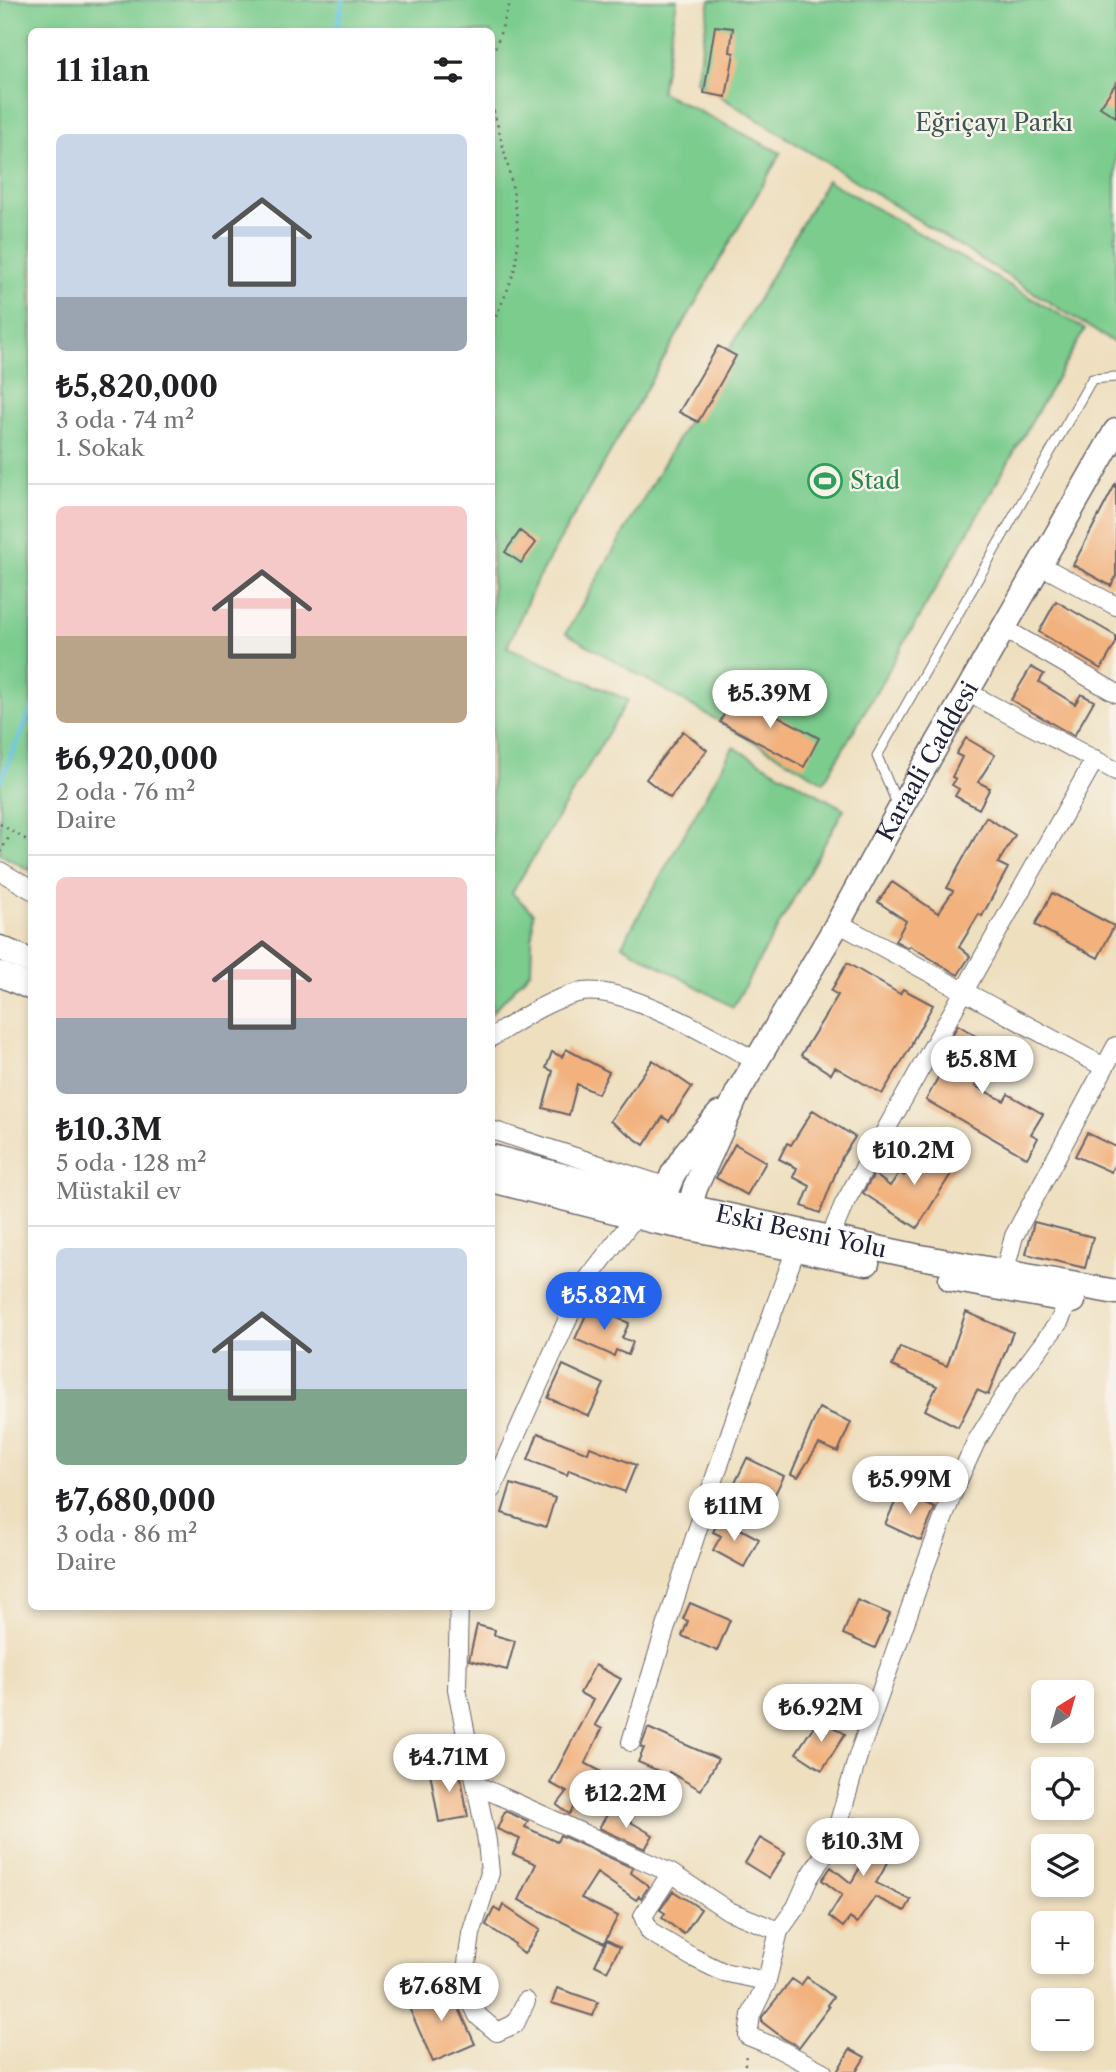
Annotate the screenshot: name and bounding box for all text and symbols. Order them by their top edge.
icon: filters [429,51,467,89]
text: 11 ilan [56,52,150,89]
park label: Eğriçayı Parkı [915,108,1073,137]
icon: home [199,179,325,305]
text: ₺5,820,000 [56,368,218,405]
text: 3 oda · 74 m² [56,406,194,434]
text: 1. Sokak [56,434,144,462]
sports icon: Stad [806,462,844,500]
place label: Stad [850,466,901,495]
icon: home [199,551,325,677]
pin: ₺5.39M [713,670,827,730]
street label: Karaali Caddesi [870,676,984,846]
text: ₺5.39M [728,679,812,707]
text: ₺6,920,000 [56,740,218,777]
text: 2 oda · 76 m² [56,778,195,806]
text: Daire [56,806,116,834]
icon: home [199,922,325,1048]
pin: ₺5.8M [933,1036,1031,1096]
text: ₺5.8M [947,1045,1017,1073]
text: ₺10.3M [56,1111,162,1148]
pin: ₺10.2M [857,1128,971,1187]
text: ₺10.2M [873,1136,955,1164]
text: 5 oda · 128 m² [56,1149,207,1177]
text: Müstakil ev [56,1177,181,1205]
street label: Eski Besni Yolu [713,1198,889,1264]
pin: ₺5.82M [547,1272,661,1332]
text: ₺5.82M [562,1281,646,1309]
icon: home [199,1293,325,1419]
pin: ₺5.99M [853,1456,967,1516]
text: ₺5.99M [868,1465,952,1493]
text: ₺7,680,000 [56,1482,216,1519]
pin: ₺11M [693,1484,775,1543]
text: ₺11M [705,1492,763,1520]
text: 3 oda · 86 m² [56,1520,198,1548]
text: Daire [56,1548,116,1576]
north arrow [1031,1680,1094,1743]
map controls [1031,1680,1094,2051]
pin: ₺6.92M [764,1684,878,1744]
text: ₺6.92M [779,1693,863,1721]
pin: ₺4.71M [392,1734,506,1794]
text: ₺4.71M [409,1743,489,1771]
button: locate [1031,1757,1094,1820]
pin: ₺12.2M [569,1770,683,1830]
text: ₺12.2M [585,1779,667,1807]
pin: ₺10.3M [806,1818,920,1878]
text: ₺10.3M [822,1827,904,1855]
button: layers [1031,1834,1094,1897]
button: + [1031,1911,1094,1974]
pin: ₺7.68M [384,1964,498,2023]
text: ₺7.68M [400,1972,482,2000]
button: − [1031,1988,1094,2051]

